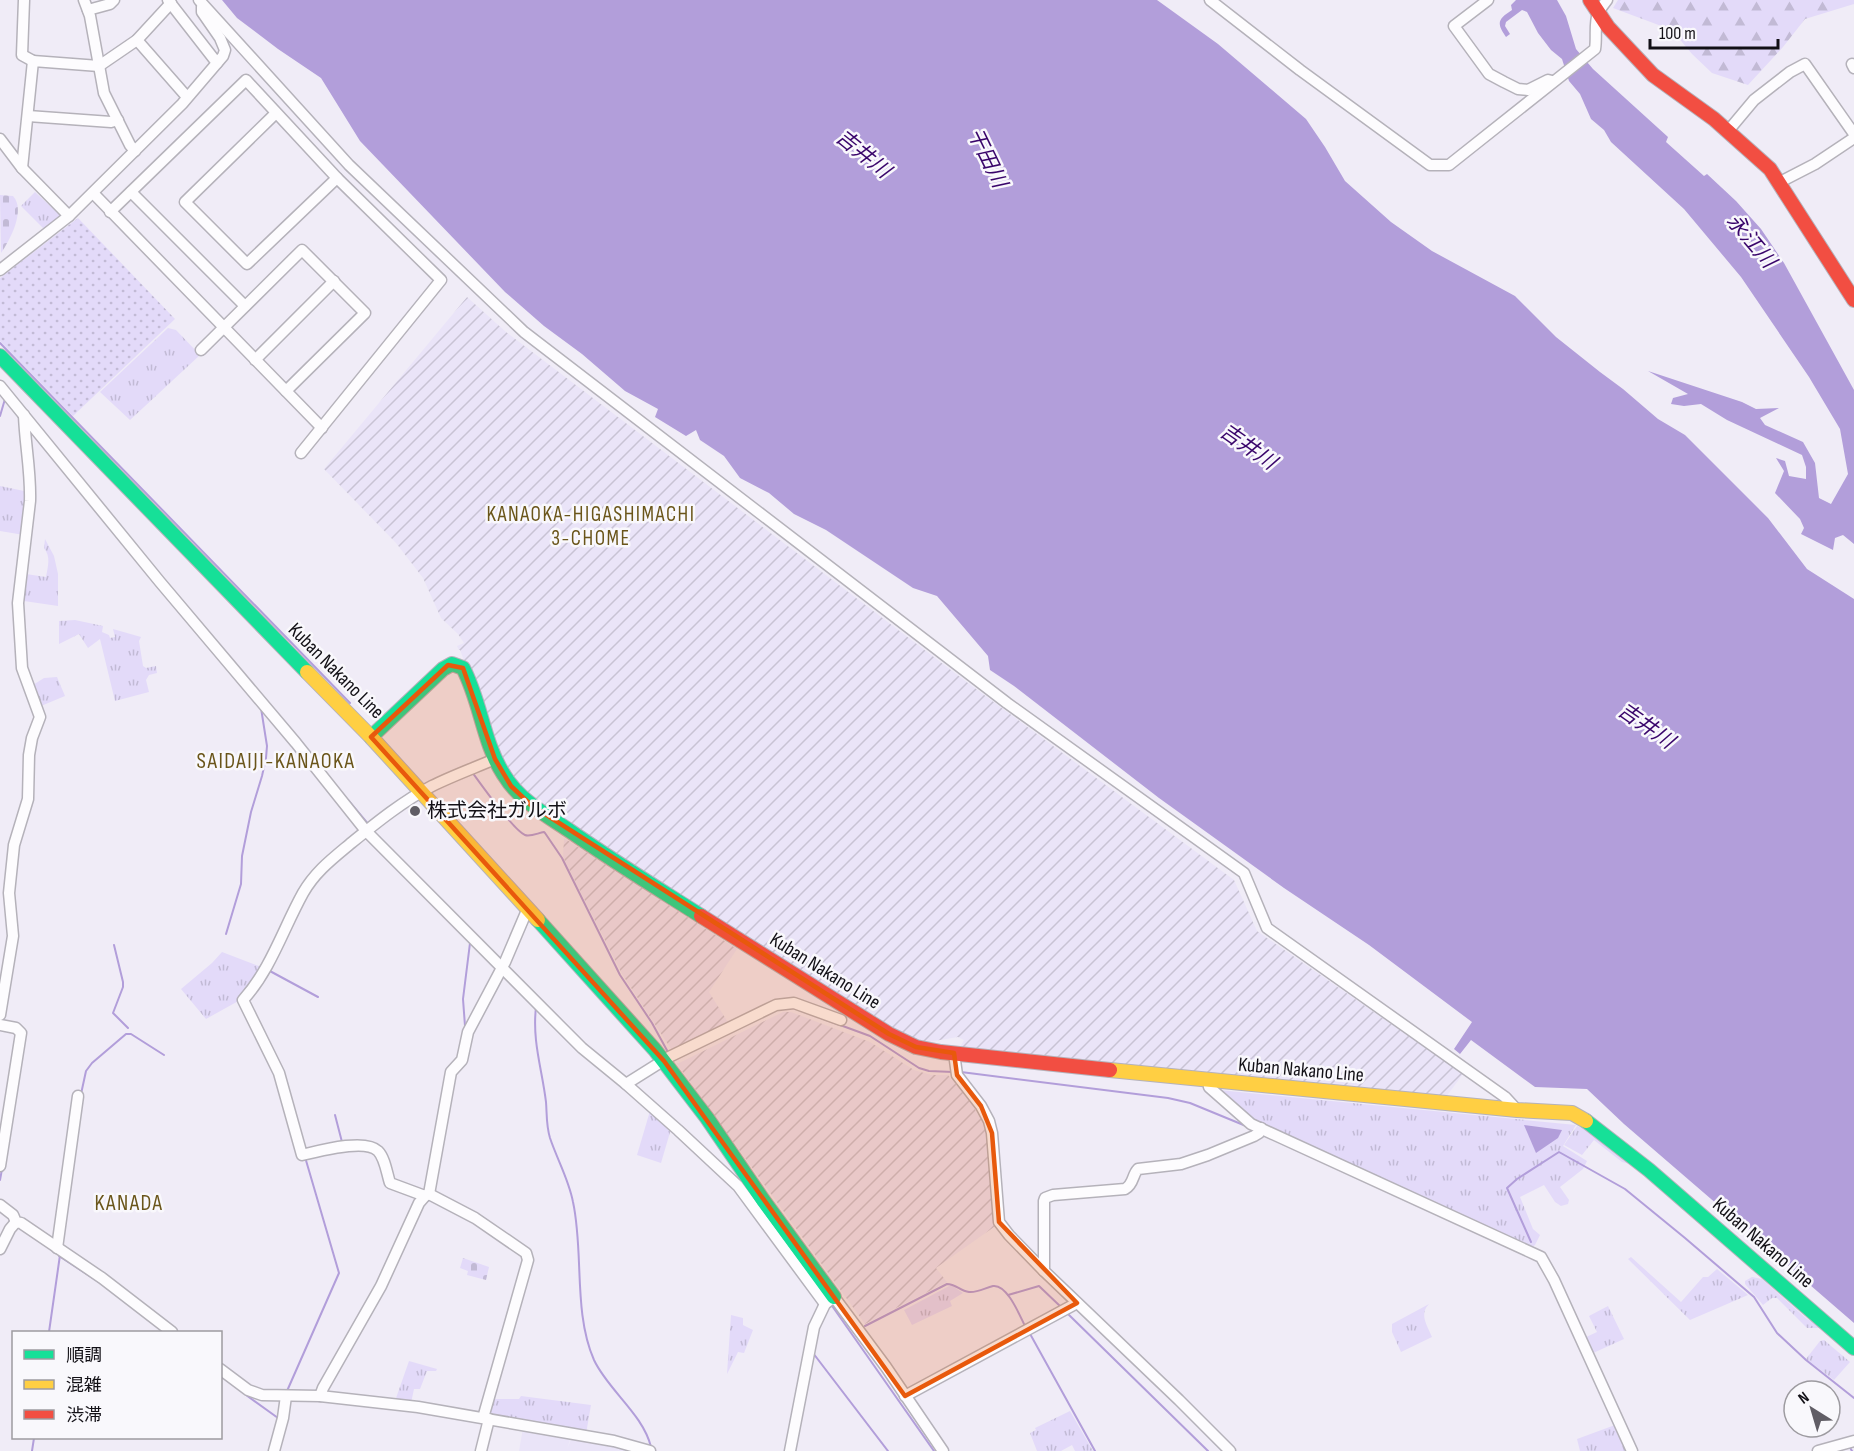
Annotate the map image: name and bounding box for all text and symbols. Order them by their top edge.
scale bar [1650,12,1778,50]
text: 100 m [1659,23,1696,44]
water label: 吉井川 [831,124,897,185]
water label: 干田川 [962,124,1013,194]
water label: 永江川 [1721,209,1782,275]
water label: 吉井川 [1215,419,1283,476]
district label: KANAOKA-HIGASHIMACHI 3-CHOME [487,502,695,551]
street label: Kuban Nakano Line [283,618,389,724]
water label: 吉井川 [1613,698,1681,755]
district label: SAIDAIJI-KANAOKA [197,748,355,775]
place label: 株式会社ガルボ [427,799,567,823]
marker: 株式会社ガルボ [408,804,422,818]
street label: Kuban Nakano Line [765,927,885,1015]
street label: Kuban Nakano Line [1237,1053,1365,1087]
district label: KANADA [94,1190,164,1217]
street label: Kuban Nakano Line [1708,1193,1818,1293]
legend [12,1331,222,1439]
text: 順調 [66,1345,102,1366]
text: 混雑 [66,1375,102,1396]
north arrow [1782,1379,1842,1439]
text: N [1795,1388,1813,1408]
text: 渋滞 [66,1405,102,1426]

